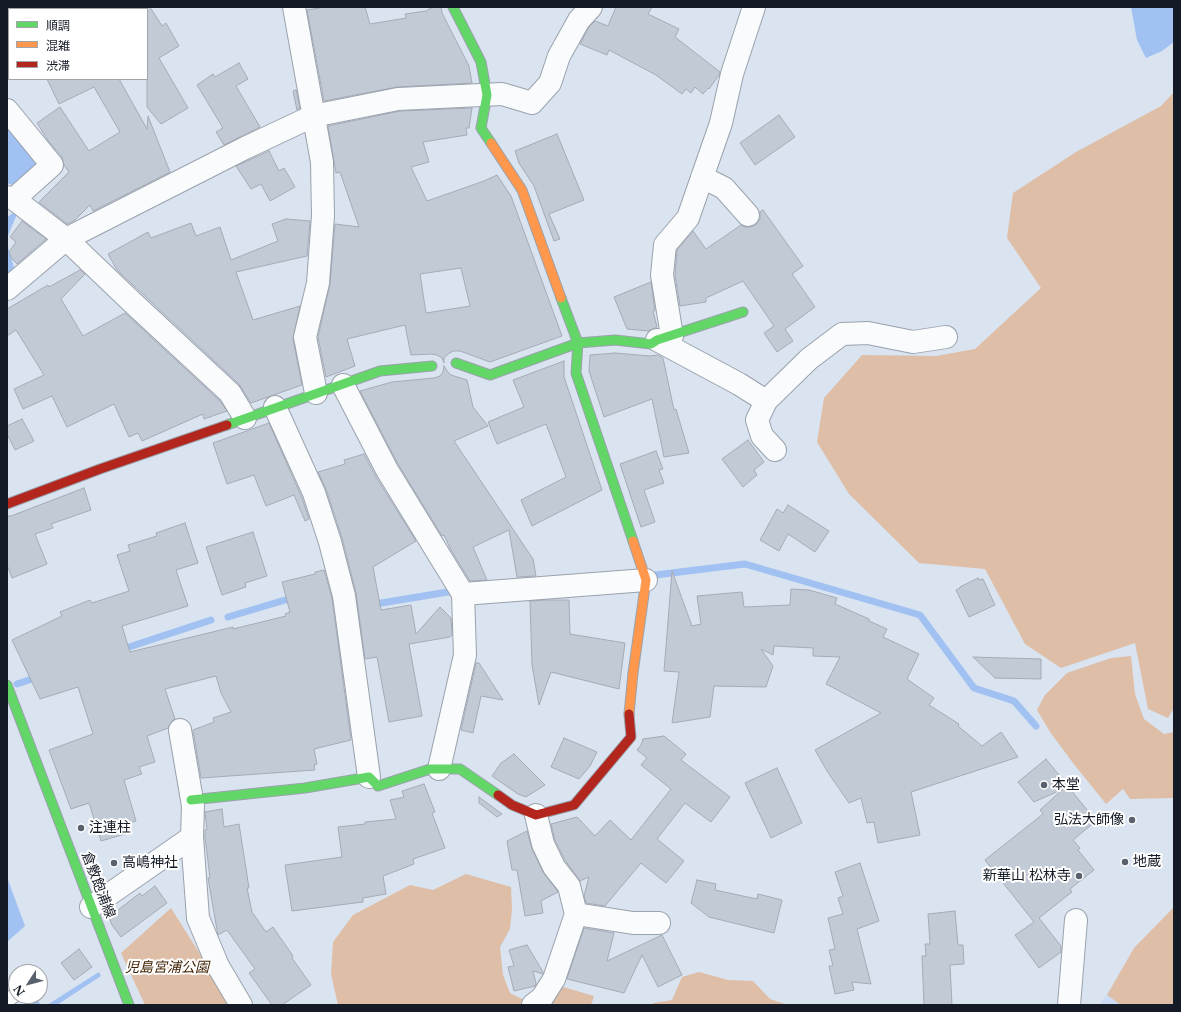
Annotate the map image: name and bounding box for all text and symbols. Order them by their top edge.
legend [8,8,148,80]
text: 順調 [46,18,70,33]
text: 混雑 [46,38,70,53]
text: 渋滞 [46,58,70,73]
place label: 本堂 [1052,777,1080,793]
marker: 本堂 [1039,780,1049,790]
place label: 弘法大師像 [1054,812,1124,828]
marker: 弘法大師像 [1127,815,1137,825]
place label: 注連柱 [89,820,131,836]
marker: 注連柱 [76,823,86,833]
street label: 倉敷飽浦線 [78,849,118,921]
place label: 地蔵 [1133,854,1161,870]
place label: 高嶋神社 [122,855,178,871]
marker: 地蔵 [1120,857,1130,867]
marker: 高嶋神社 [109,858,119,868]
place label: 新華山 松林寺 [983,868,1071,884]
marker: 新華山 松林寺 [1074,871,1084,881]
park label: 児島宮浦公園 [125,960,209,976]
north arrow [8,964,48,1004]
text: N [10,982,28,999]

